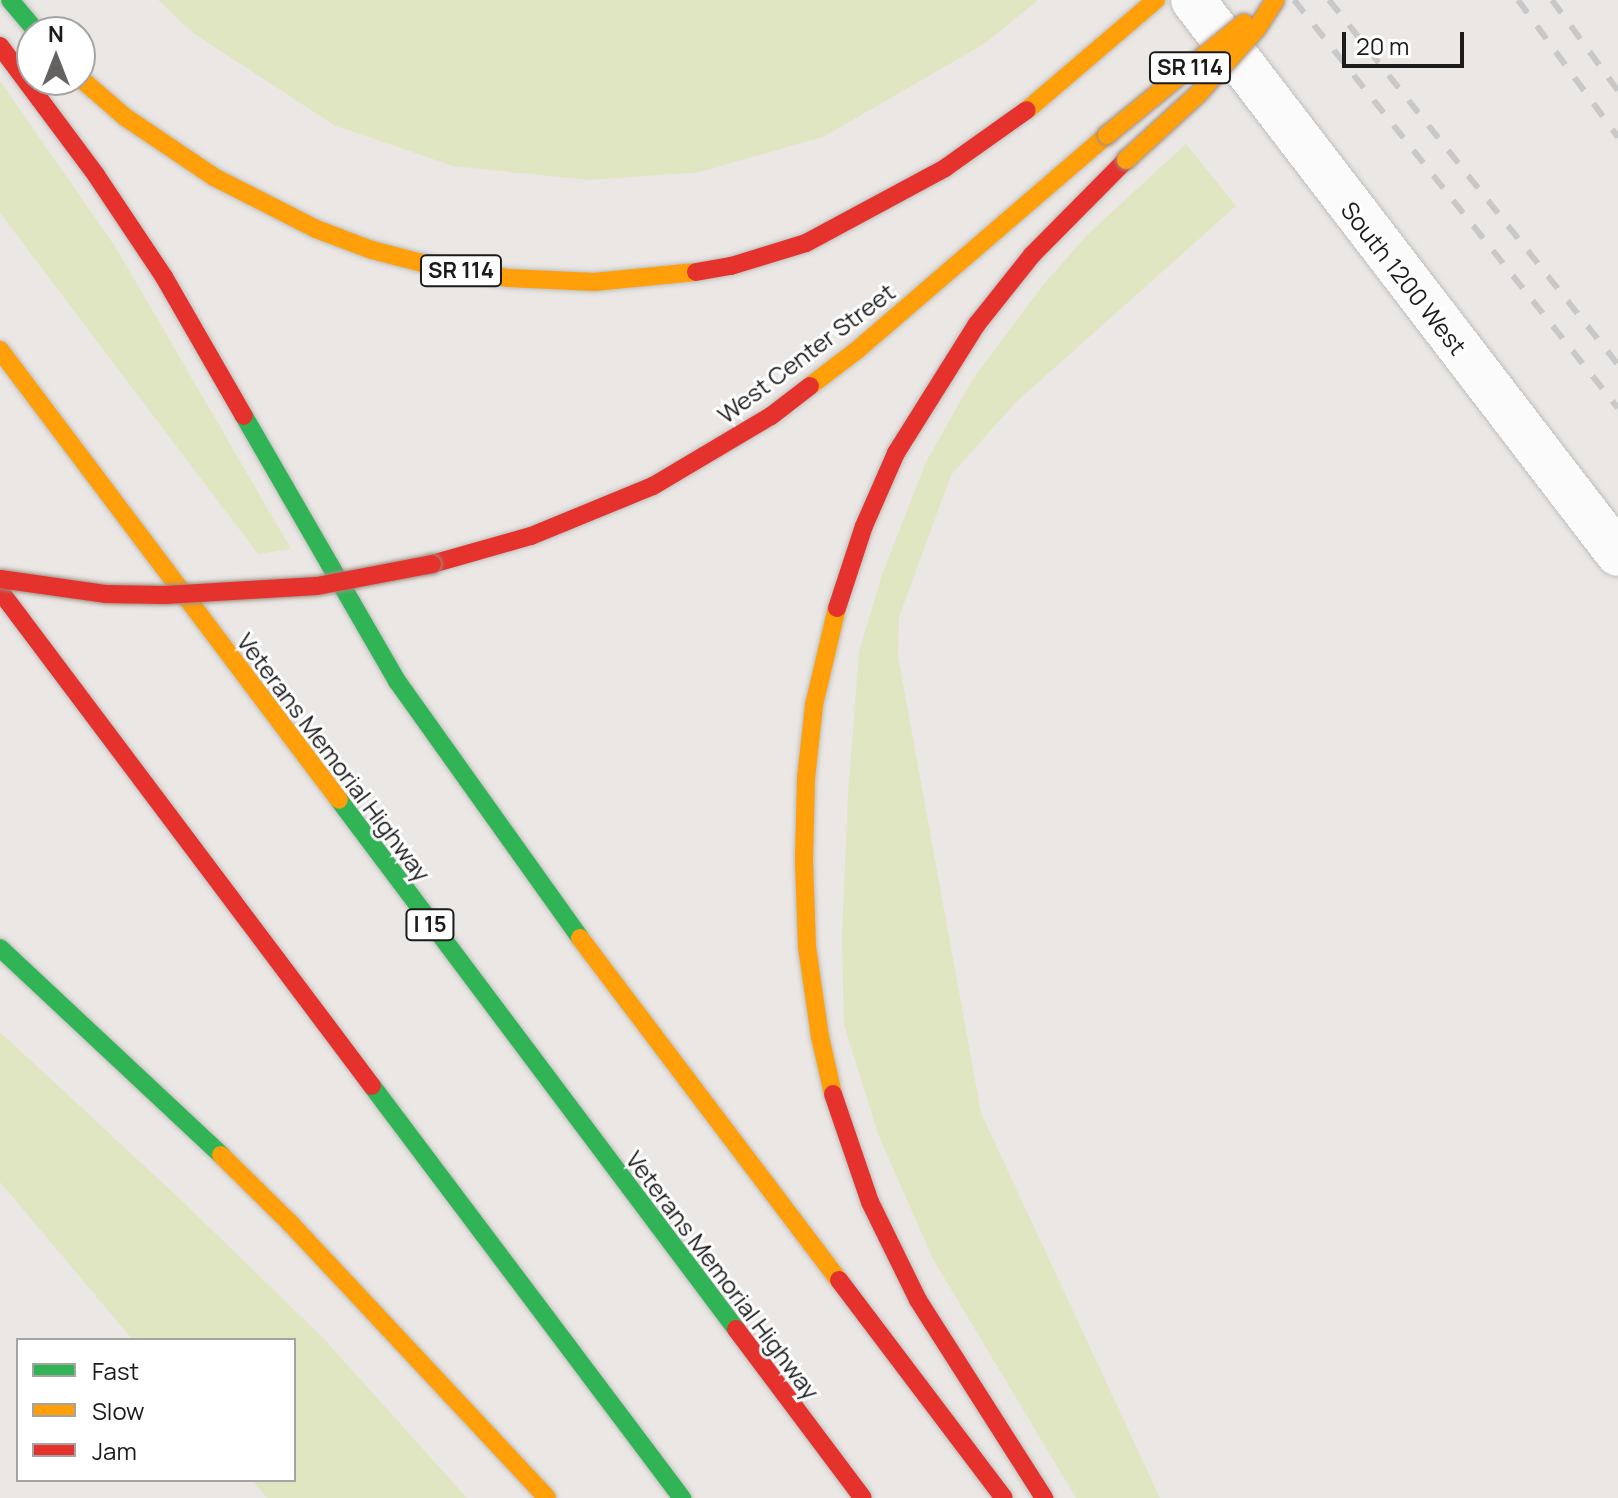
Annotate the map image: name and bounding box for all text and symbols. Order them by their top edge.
north arrow [16,16,96,96]
scale bar [1346,16,1468,66]
text: N [48,19,64,49]
text: 20 m [1356,29,1409,62]
road number: SR 114 [1148,50,1232,86]
street label: South 1200 West [1335,196,1473,360]
road number: SR 114 [419,253,503,289]
street label: West Center Street [712,277,900,429]
street label: Veterans Memorial Highway [231,627,437,887]
road number: I 15 [404,907,456,943]
street label: Veterans Memorial Highway [620,1145,826,1405]
legend [16,1338,296,1482]
text: Fast [92,1354,139,1387]
text: Slow [92,1394,145,1427]
text: Jam [92,1434,137,1467]

